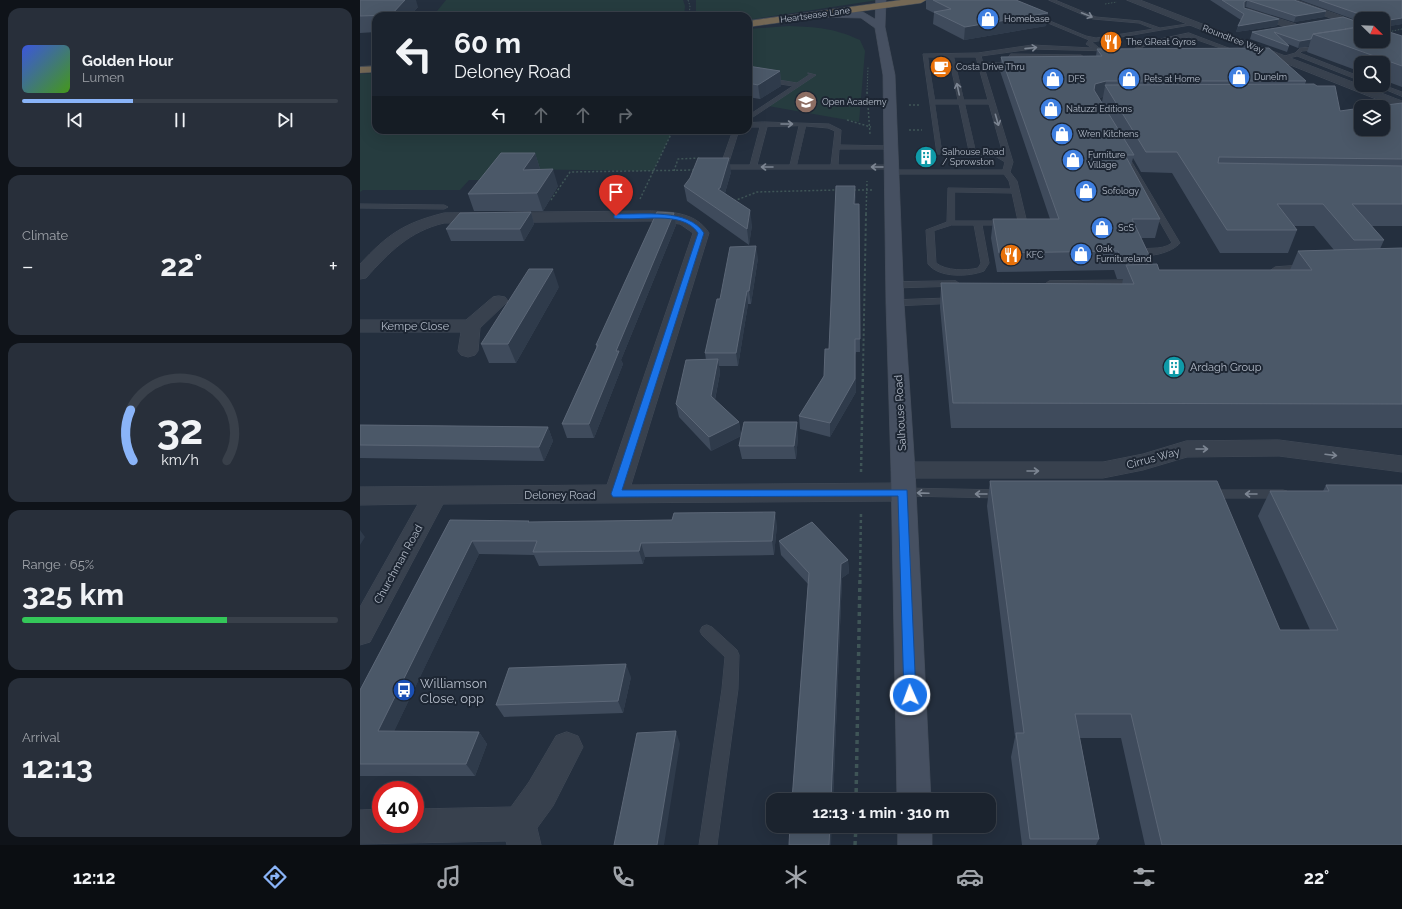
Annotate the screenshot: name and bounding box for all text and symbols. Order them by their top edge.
street label: Heartsease Lane [780,5,851,25]
shop icon: Homebase [975,6,1001,32]
one-way arrow [1081,11,1093,19]
north arrow [1354,12,1390,48]
map controls [1354,12,1390,136]
place label: Homebase [1004,14,1050,24]
street label: Roundtree Way [1201,23,1265,55]
text: 60 m [454,27,521,60]
icon: left [388,28,440,80]
restaurant icon: The GReat Gyros [1098,29,1124,55]
place label: The GReat Gyros [1126,37,1197,47]
one-way arrow [1024,44,1037,52]
text: Golden Hour [82,52,173,70]
cafe icon: Costa Drive Thru [928,54,954,80]
button: search [1354,56,1390,92]
text: Deloney Road [454,61,571,82]
place label: Costa Drive Thru [956,62,1025,72]
shop icon: Dunelm [1226,64,1252,90]
shop icon: DFS [1040,66,1066,92]
shop icon: Pets at Home [1116,66,1142,92]
text: Lumen [82,70,124,85]
place label: Dunelm [1254,72,1287,82]
place label: DFS [1068,74,1086,84]
place label: Pets at Home [1144,74,1201,84]
one-way arrow [954,82,962,95]
school or university icon: Open Academy [793,89,819,115]
shop icon: Natuzzi Editions [1038,96,1064,122]
place label: Open Academy [822,97,887,107]
button: layers [1354,100,1390,136]
icon: left [488,104,510,126]
icon: ahead [530,104,552,126]
icon: ahead [572,104,594,126]
icon: right [614,104,636,126]
place label: Natuzzi Editions [1066,104,1133,114]
icon: previous [64,109,86,131]
icon: pause [169,109,191,131]
icon: next [274,109,296,131]
one-way arrow [994,113,1001,126]
one-way arrow [780,120,793,128]
shop icon: Wren Kitchens [1049,121,1075,147]
place label: Wren Kitchens [1078,129,1139,139]
building icon: Salhouse Road / Sprowston [913,144,939,170]
place label: Salhouse Road / Sprowston [942,147,1005,167]
shop icon: Furniture Village [1060,147,1086,173]
place label: Furniture Village [1088,150,1126,170]
one-way arrow [761,163,774,171]
one-way arrow [871,163,884,171]
pin [599,175,633,216]
shop icon: Sofology [1073,178,1099,204]
icon: arrive [605,181,627,203]
place label: Sofology [1102,186,1139,196]
shop icon: ScS [1089,215,1115,241]
place label: ScS [1118,223,1134,233]
text: Climate [22,228,68,243]
shop icon: Oak Furnitureland [1068,241,1094,267]
restaurant icon: KFC [998,242,1024,268]
place label: Oak Furnitureland [1096,244,1152,264]
text: 22° [160,248,202,283]
place label: KFC [1026,250,1043,260]
text: − [22,253,34,279]
text: + [329,253,338,279]
street label: Kempe Close [381,320,450,333]
building icon: Ardagh Group [1161,354,1187,380]
place label: Ardagh Group [1190,361,1262,374]
street label: Salhouse Road [892,374,909,451]
text: 32 [157,404,203,453]
street label: Cirrus Way [1125,445,1181,472]
one-way arrow [1195,445,1208,453]
text: km/h [161,451,199,467]
one-way arrow [1325,451,1338,459]
one-way arrow [1026,467,1039,474]
street label: Deloney Road [524,489,596,502]
one-way arrow [917,489,930,497]
one-way arrow [975,490,988,497]
one-way arrow [1245,490,1258,498]
street label: Churchman Road [371,522,426,606]
text: Range · 65% [22,557,94,572]
text: 325 km [22,577,124,612]
position arrow [889,674,931,716]
place label: Williamson Close, opp [420,676,487,706]
bus stop icon: Williamson Close, opp [391,677,417,703]
text: Arrival [22,730,60,745]
text: 12:13 [22,750,93,785]
speed limit sign: 40 [372,781,424,833]
text: 12:13 · 1 min · 310 m [813,804,949,822]
icon: directions [261,863,289,891]
icon: music [435,863,463,891]
icon: phone [609,863,637,891]
icon: climate [782,863,810,891]
icon: car [956,863,984,891]
icon: filters [1130,863,1158,891]
text: 12:12 [73,867,115,888]
text: 22° [1304,867,1329,888]

